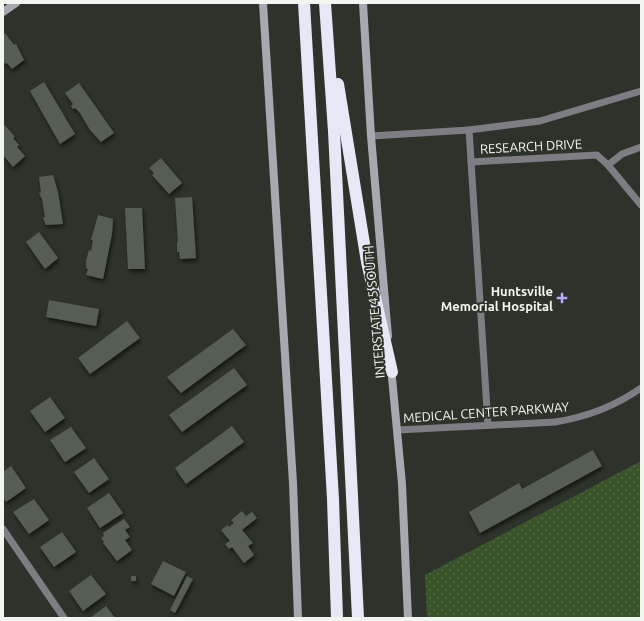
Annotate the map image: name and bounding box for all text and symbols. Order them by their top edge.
street label: RESEARCH DRIVE [480,136,582,156]
street label: INTERSTATE 45 SOUTH [361,245,387,379]
place label: Huntsville Memorial Hospital [441,284,553,313]
marker: Huntsville Memorial Hospital [556,292,568,304]
street label: MEDICAL CENTER PARKWAY [403,399,570,425]

